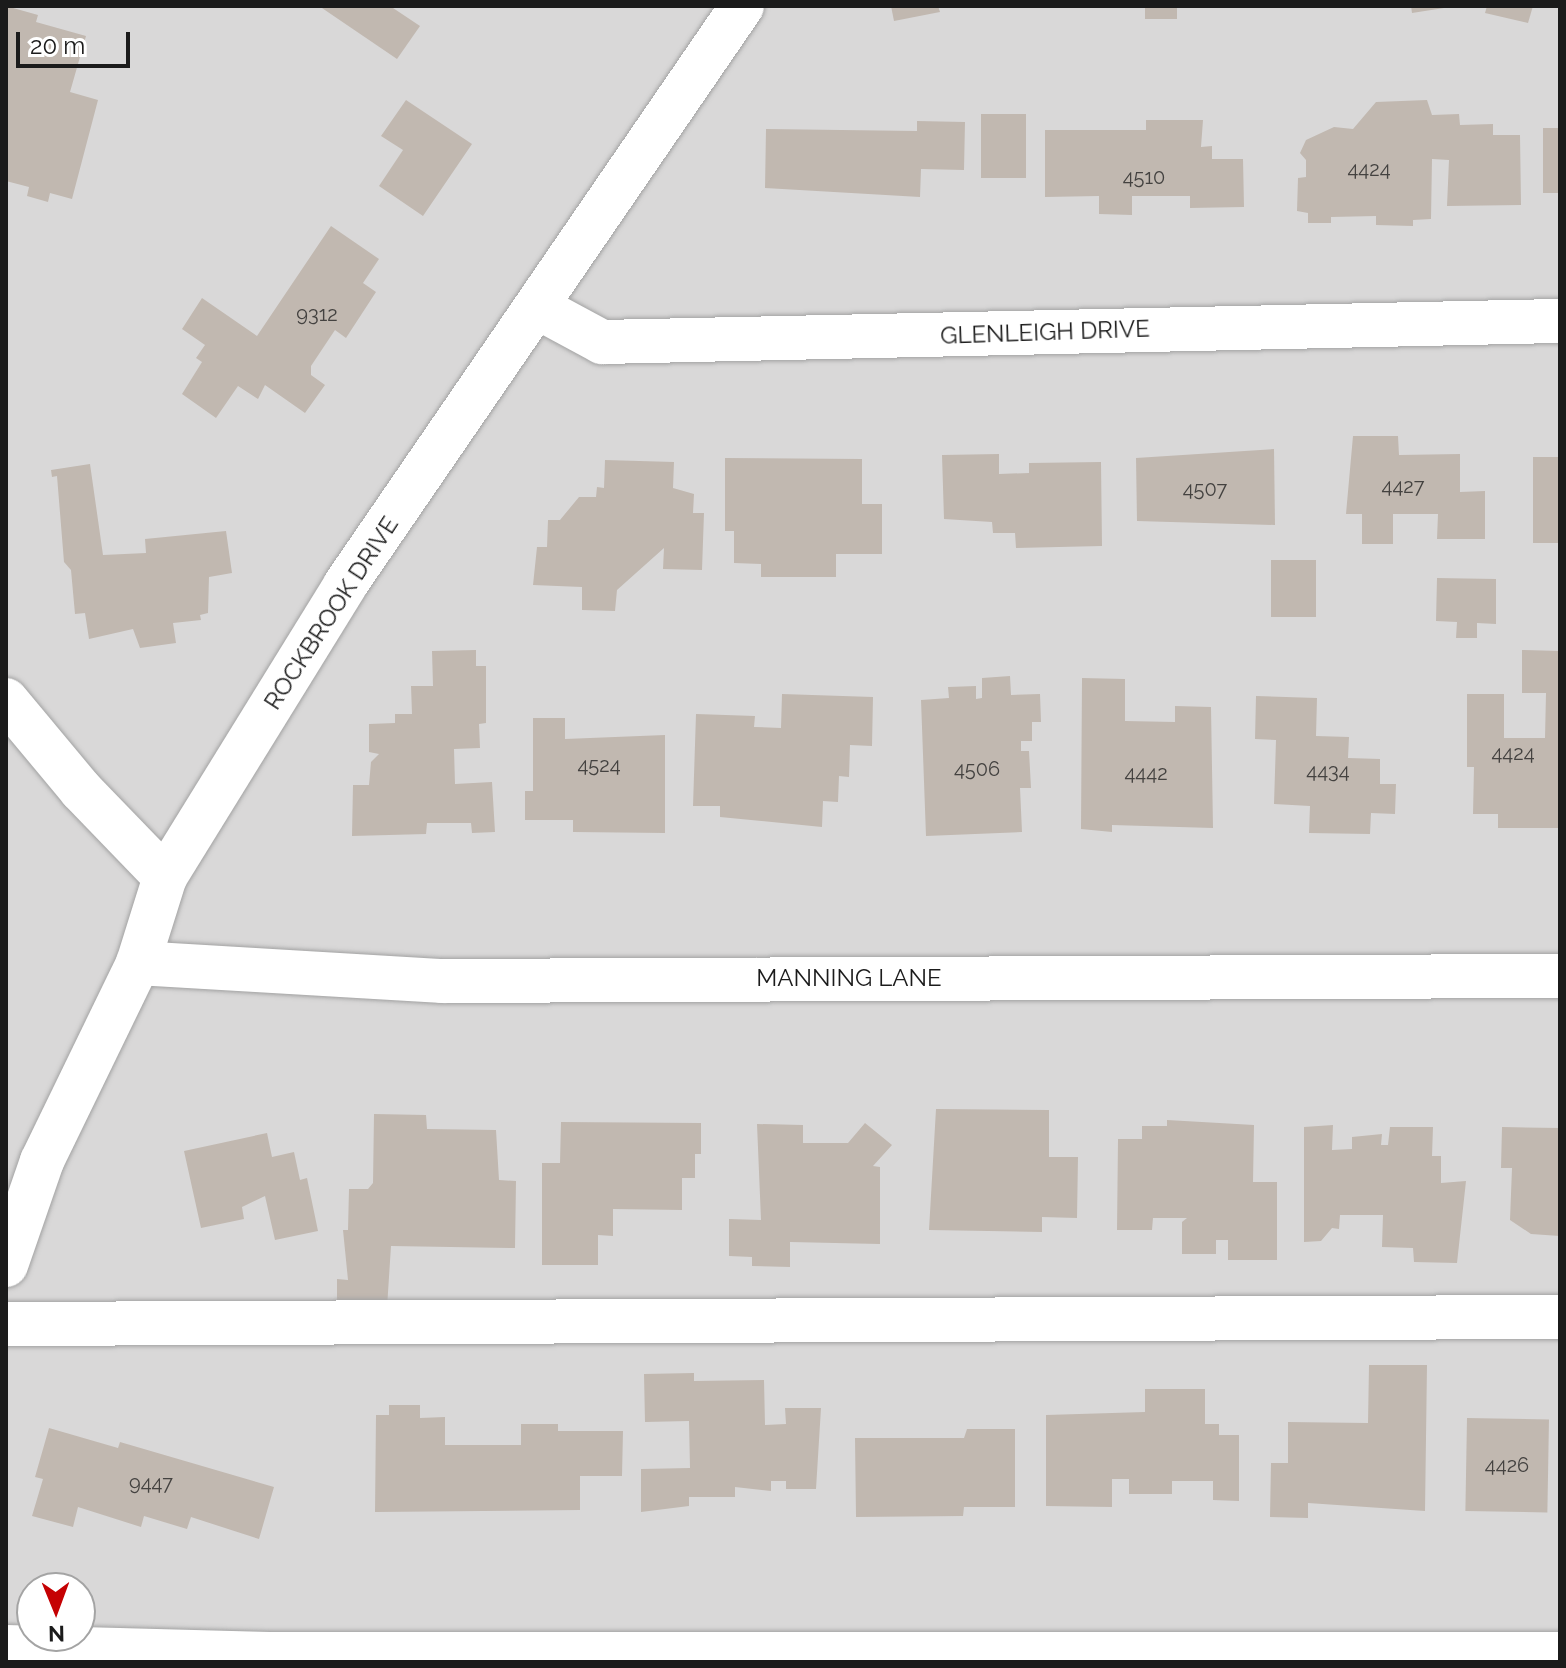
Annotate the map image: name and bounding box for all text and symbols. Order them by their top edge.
scale bar [20,16,134,66]
text: 20 m [30,31,85,60]
house number: 4424 [1347,157,1391,181]
house number: 4510 [1123,165,1165,189]
house number: 9312 [296,302,338,326]
street label: GLENLEIGH DRIVE [940,314,1150,350]
house number: 4427 [1382,474,1424,498]
house number: 4507 [1183,477,1227,501]
street label: ROCKBROOK DRIVE [258,511,404,715]
house number: 4424 [1491,741,1535,765]
house number: 4524 [577,753,621,777]
house number: 4506 [954,757,1000,781]
house number: 4434 [1306,759,1350,783]
house number: 4442 [1124,761,1168,785]
street label: MANNING LANE [756,964,942,992]
house number: 4426 [1485,1453,1529,1477]
house number: 9447 [129,1471,173,1495]
north arrow [16,1572,96,1652]
text: N [48,1621,65,1647]

